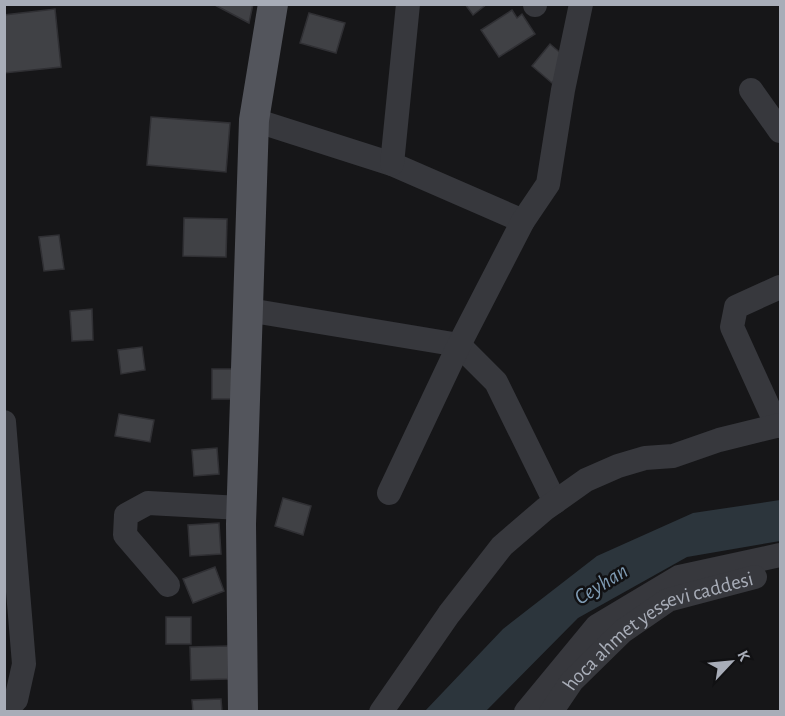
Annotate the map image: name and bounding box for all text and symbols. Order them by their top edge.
water label: Ceyhan [570,559,632,609]
street label: hoca ahmet yessevi caddesi [558,567,755,694]
north arrow [701,632,761,692]
text: K [734,648,753,664]

